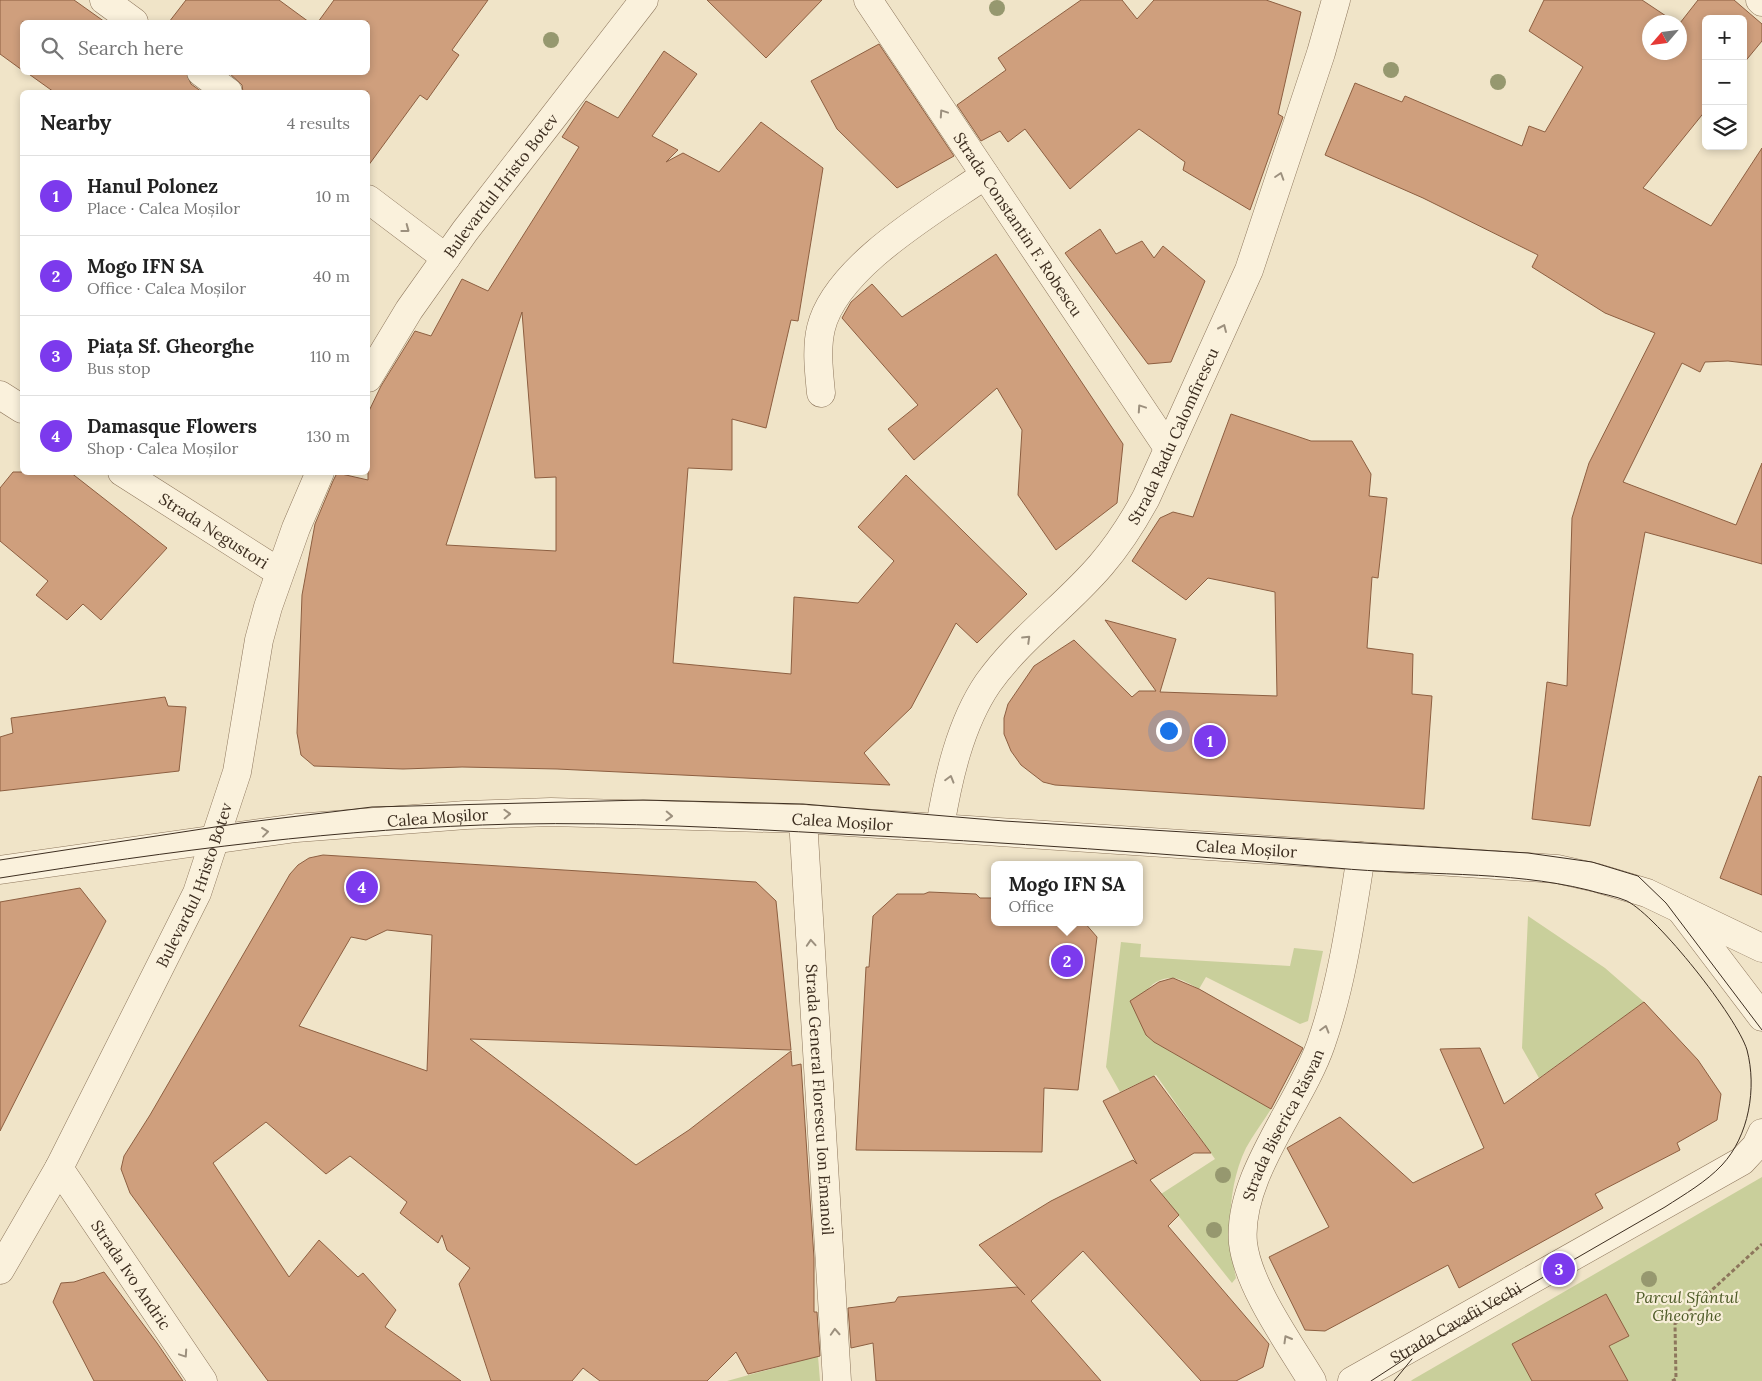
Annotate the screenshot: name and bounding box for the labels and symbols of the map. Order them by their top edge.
north arrow [1642,15,1687,60]
street label: Bulevardul Hristo Botev [439,109,563,262]
one-way arrow [940,109,949,119]
street label: Strada Constantin F. Robescu [949,128,1087,321]
one-way arrow [1274,173,1284,181]
one-way arrow [400,223,410,232]
one-way arrow [1216,324,1227,333]
street label: Strada Radu Calomfirescu [1123,344,1223,528]
one-way arrow [1138,404,1147,414]
street label: Strada Negustori [155,488,272,573]
one-way arrow [1021,636,1030,645]
your location [1156,718,1182,744]
pin: 1 [1194,722,1226,760]
one-way arrow [944,776,954,784]
street label: Bulevardul Hristo Botev [151,799,236,970]
street label: Calea Moșilor [386,804,489,831]
one-way arrow [503,808,511,819]
street label: Calea Moșilor [791,809,894,835]
one-way arrow [665,810,673,821]
one-way arrow [261,827,269,838]
street label: Calea Moșilor [1195,835,1298,862]
pin: 4 [346,868,378,906]
one-way arrow [806,939,817,947]
pin: 2 [1051,942,1083,980]
street label: Strada General Florescu Ion Emanoil [802,963,838,1236]
one-way arrow [1320,1026,1330,1034]
street label: Strada Biserica Răsvan [1238,1046,1328,1203]
street label: Strada Ivo Andric [87,1216,175,1334]
pin: 3 [1543,1250,1575,1288]
street label: Strada Cavafii Vechi [1386,1278,1525,1367]
park label: Parcul Sfântul Gheorghe [1635,1287,1739,1325]
one-way arrow [829,1328,840,1336]
one-way arrow [1284,1335,1294,1344]
one-way arrow [178,1348,187,1357]

